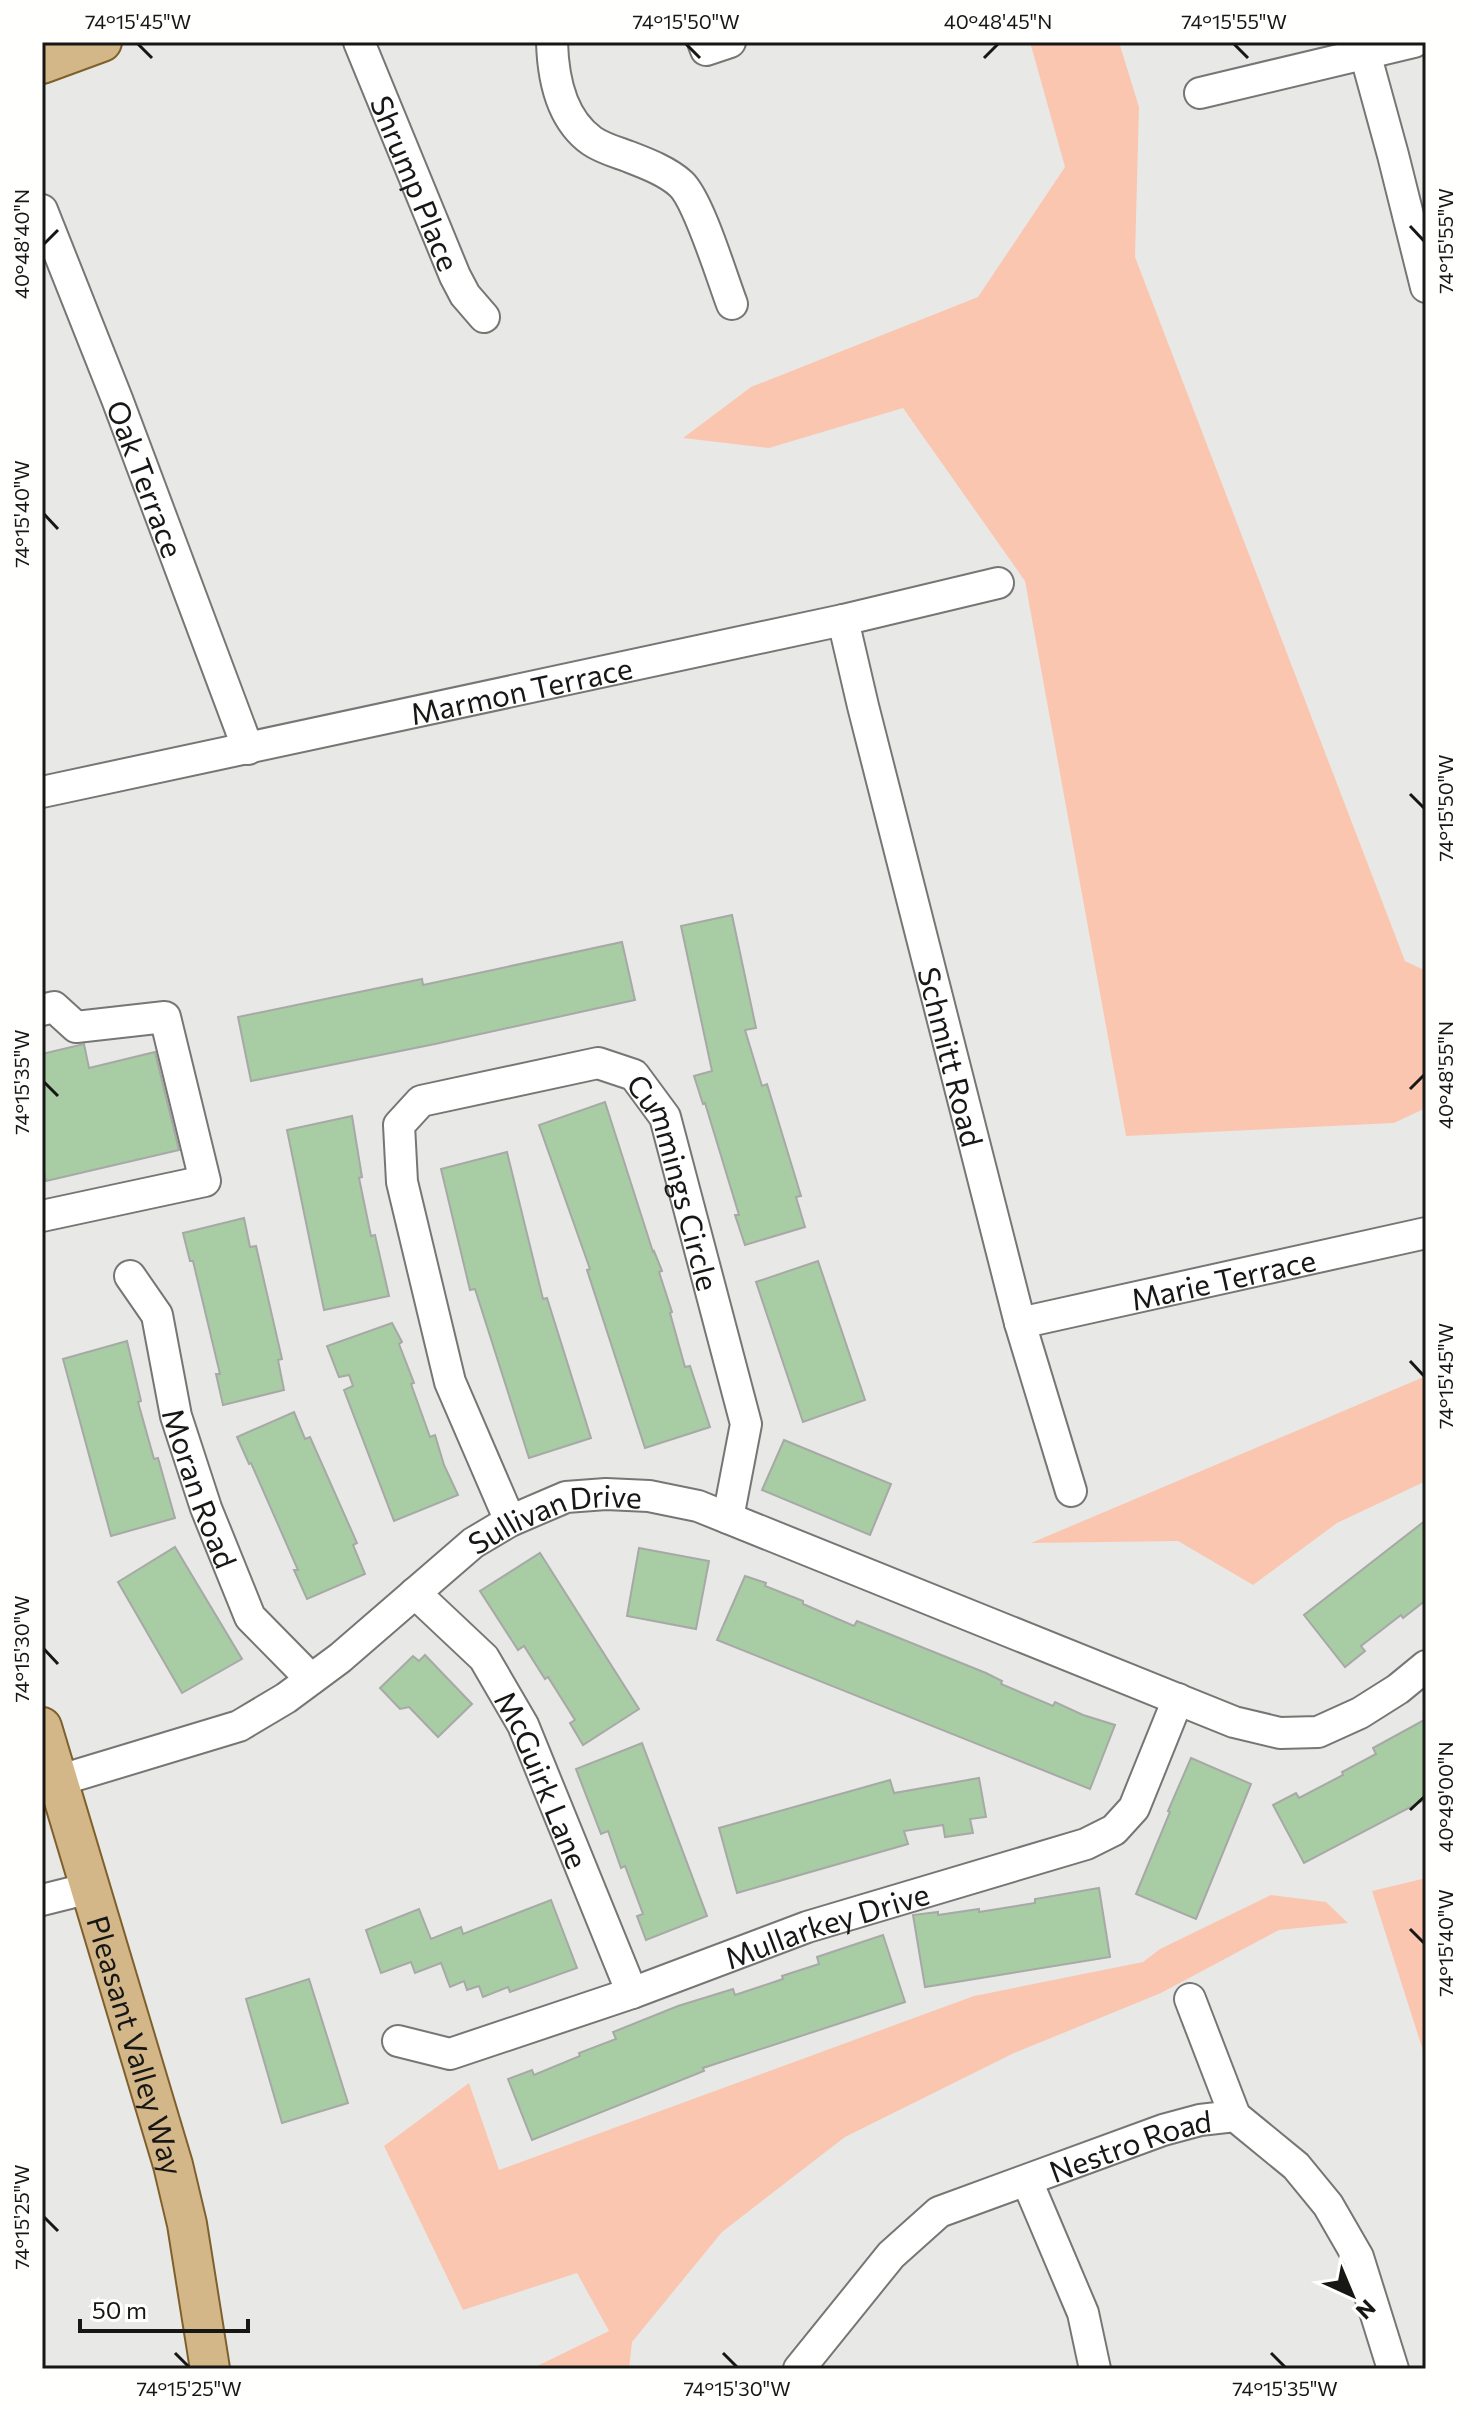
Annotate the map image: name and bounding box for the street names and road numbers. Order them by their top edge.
street label: Shrump Place [364,90,469,276]
street label: Oak Terrace [100,395,193,562]
street label: Marmon Terrace [407,647,635,731]
street label: Schmitt Road [912,963,993,1150]
street label: Cummings Circle [620,1066,728,1294]
street label: Marie Terrace [1127,1240,1319,1316]
street label: Moran Road [156,1403,247,1573]
street label: Sullivan Drive [460,1475,643,1561]
street label: McGuirk Lane [488,1683,598,1873]
street label: Mullarkey Drive [719,1873,933,1975]
street label: Pleasant Valley Way [81,1911,193,2178]
street label: Nestro Road [1044,2100,1213,2189]

